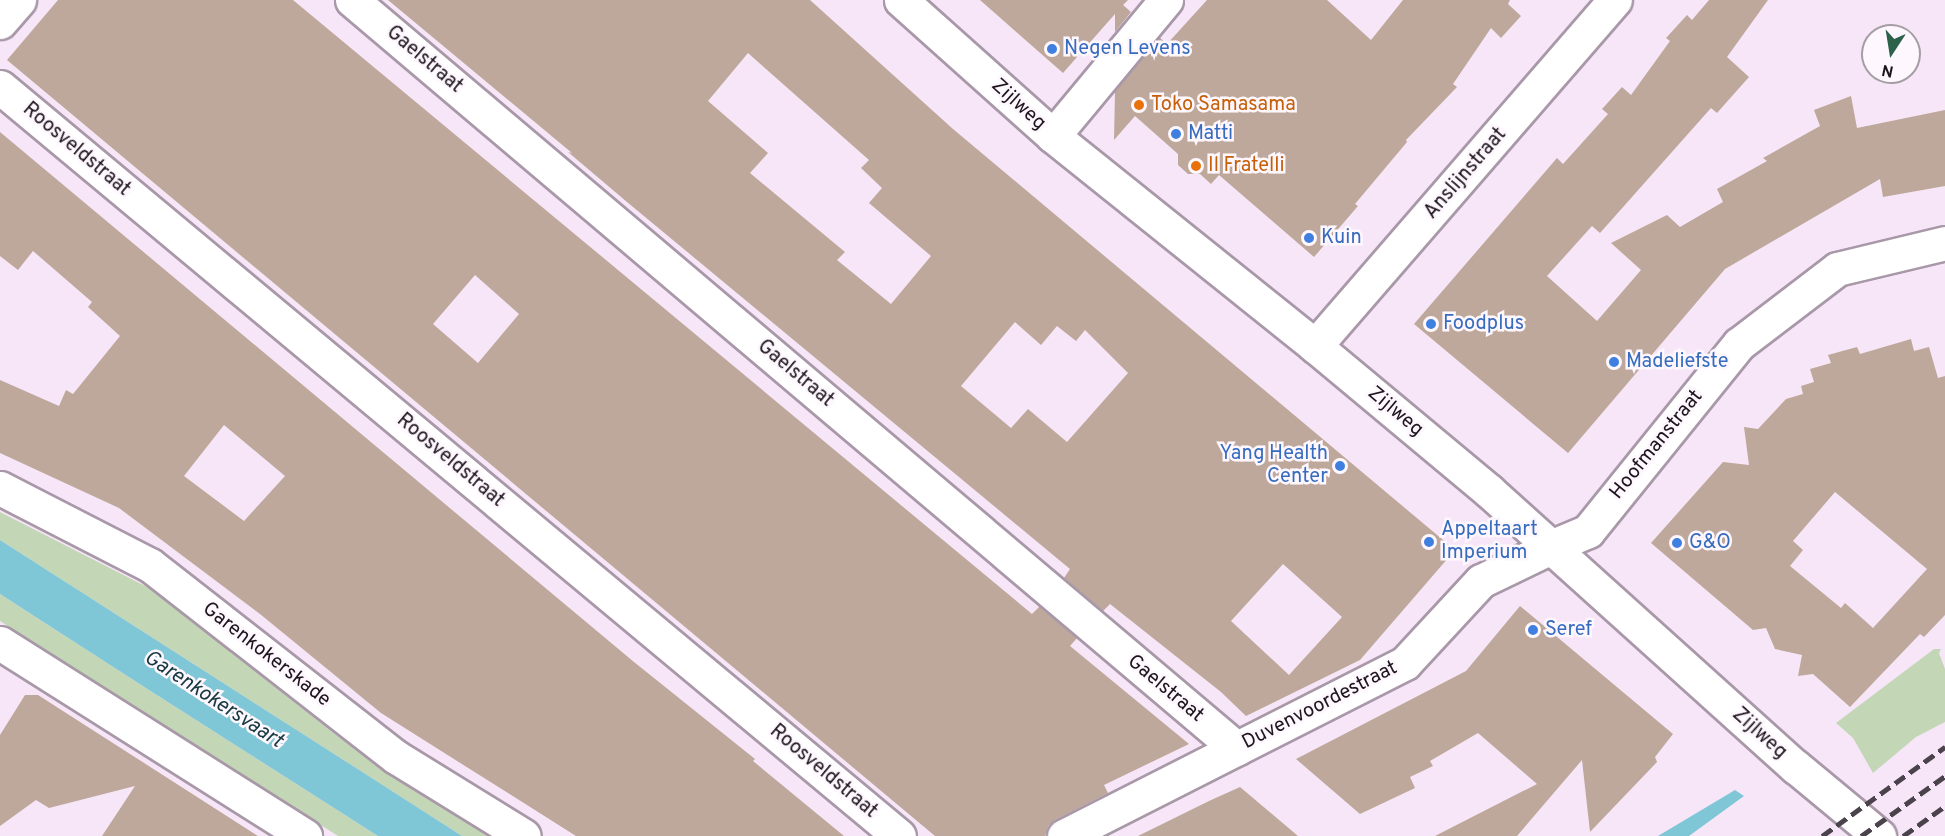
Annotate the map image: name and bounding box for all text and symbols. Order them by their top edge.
street label: Gaelstraat [381,21,467,99]
north arrow [1861,24,1921,84]
place label: Negen Levens [1064,37,1191,61]
marker: Negen Levens [1045,42,1059,56]
text: N [1880,59,1895,81]
street label: Zijlweg [986,74,1050,136]
place label: Toko Samasama [1151,93,1296,117]
street label: Roosveldstraat [17,98,135,202]
marker: Toko Samasama [1132,98,1146,112]
place label: Matti [1188,122,1233,146]
street label: Anslijnstraat [1420,123,1512,225]
marker: Matti [1169,127,1183,141]
place label: Il Fratelli [1208,154,1285,178]
marker: Il Fratelli [1189,159,1203,173]
place label: Kuin [1321,226,1362,250]
marker: Kuin [1302,231,1316,245]
place label: Foodplus [1443,312,1524,336]
marker: Foodplus [1424,317,1438,331]
street label: Gaelstraat [752,335,838,413]
place label: Madeliefste [1626,350,1728,374]
marker: Madeliefste [1607,355,1621,369]
street label: Zijlweg [1362,382,1428,442]
street label: Hoofmanstraat [1606,385,1708,505]
street label: Roosveldstraat [391,409,509,513]
place label: Yang Health Center [1219,442,1328,489]
marker: Yang Health Center [1333,459,1347,473]
place label: Appeltaart Imperium [1441,518,1538,565]
place label: G&O [1689,531,1731,555]
marker: Appeltaart Imperium [1422,535,1436,549]
marker: G&O [1670,536,1684,550]
street label: Garenkokerskade [197,597,335,713]
place label: Seref [1545,618,1592,642]
marker: Seref [1526,623,1540,637]
water label: Garenkokersvaart [139,646,287,754]
street label: Gaelstraat [1122,650,1208,728]
street label: Duvenvoordestraat [1238,657,1402,755]
street label: Zijlweg [1727,703,1791,765]
street label: Roosveldstraat [764,720,882,824]

